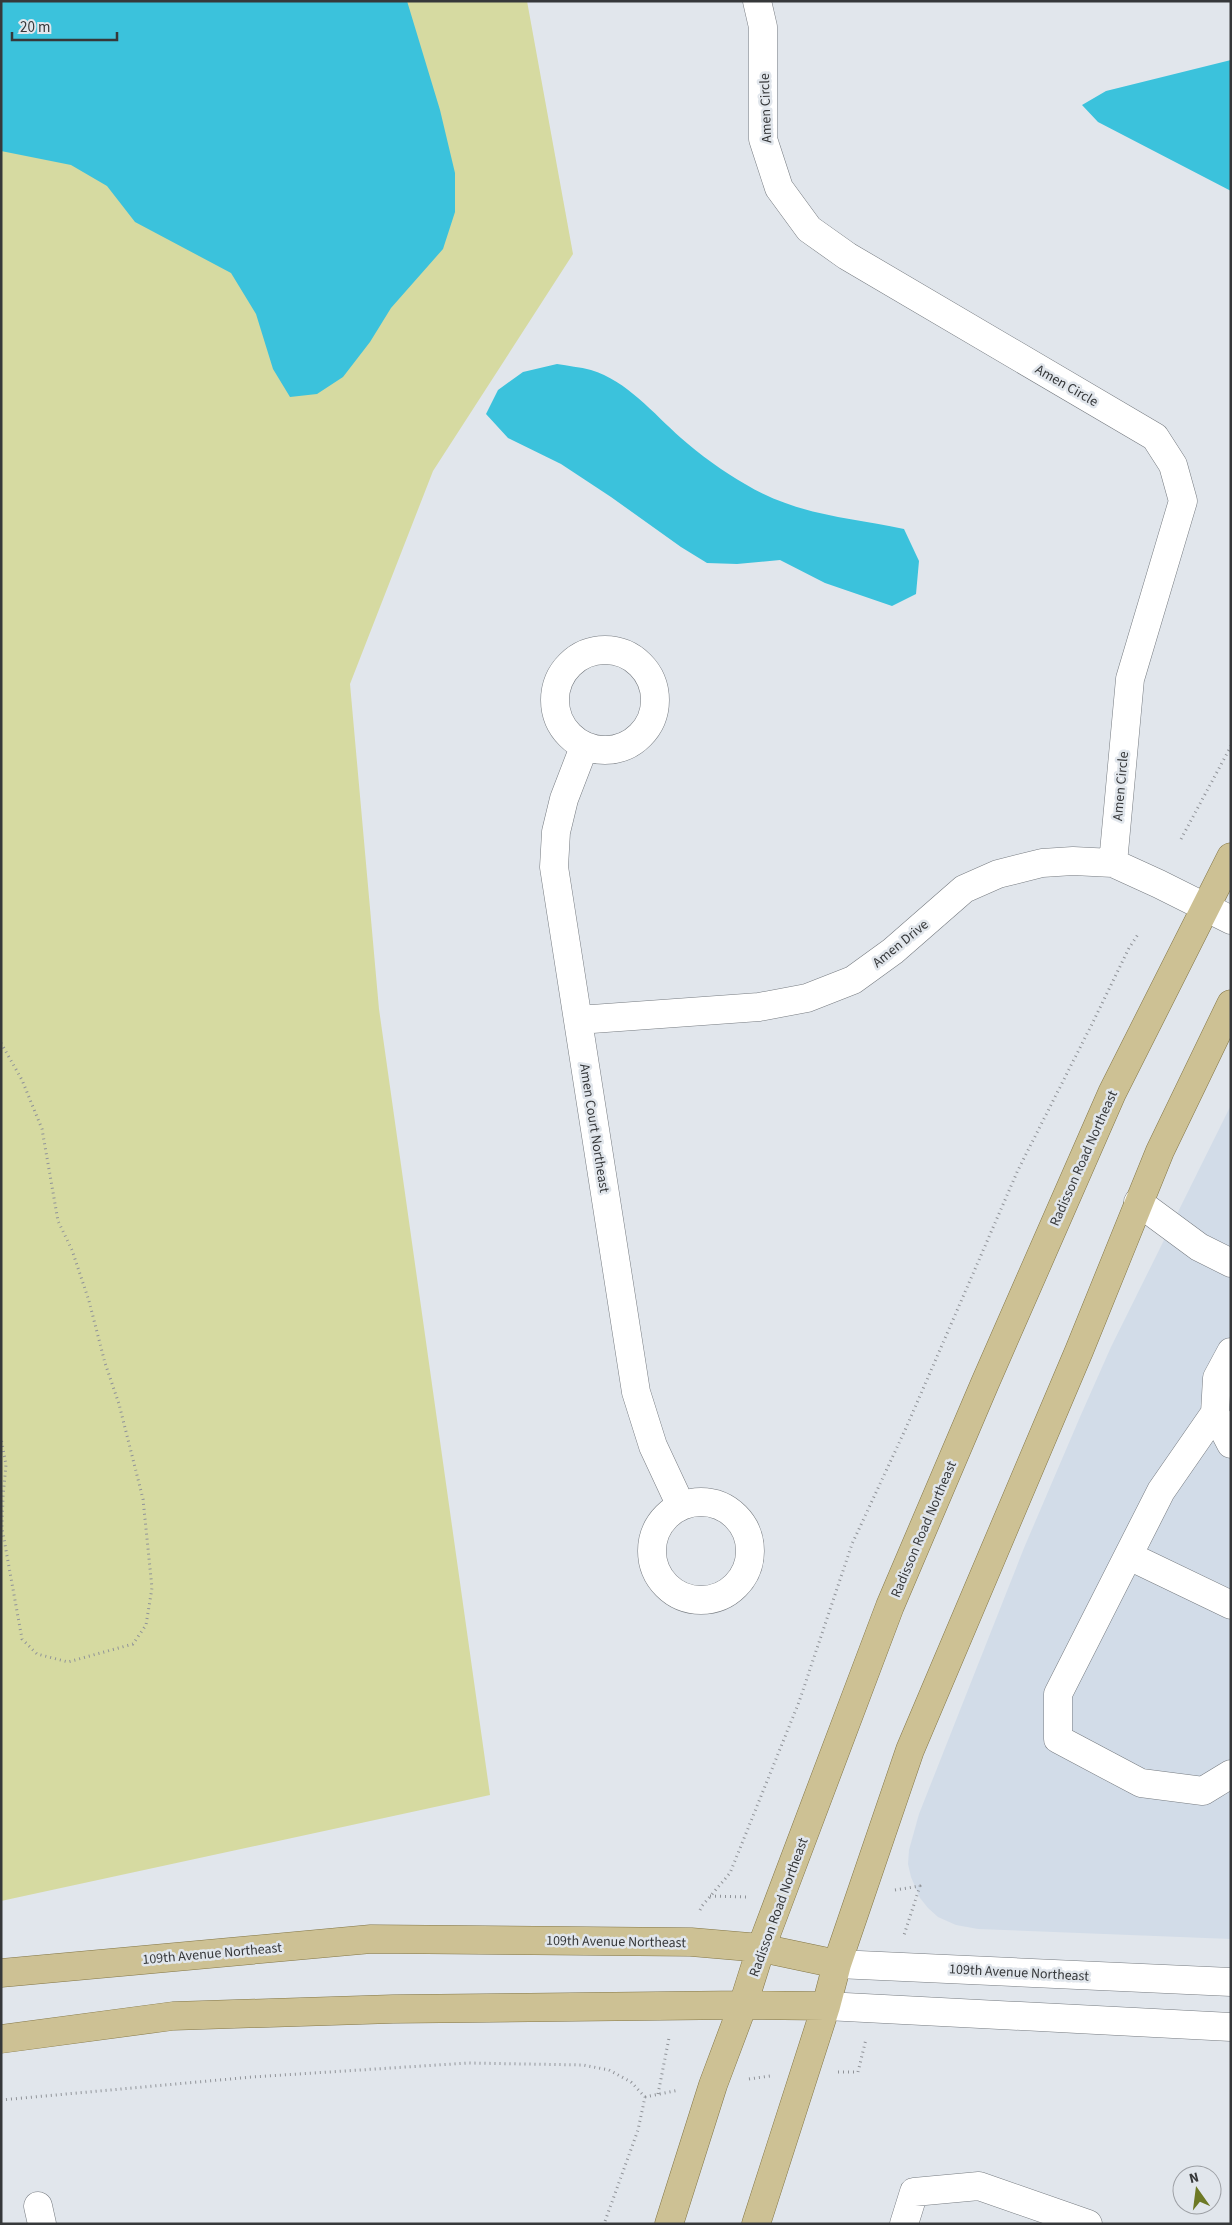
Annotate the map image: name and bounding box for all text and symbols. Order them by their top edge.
scale bar [12,10,118,42]
text: 20 m [20,17,50,38]
street label: Amen Circle [755,73,777,143]
street label: Amen Circle [1031,360,1102,412]
street label: Amen Circle [1108,750,1134,822]
street label: Amen Drive [868,915,933,973]
street label: Amen Court Northeast [574,1062,614,1194]
street label: Radisson Road Northeast [1045,1087,1123,1230]
street label: Radisson Road Northeast [886,1458,962,1601]
street label: Radisson Road Northeast [744,1835,814,1980]
street label: 109th Avenue Northeast [546,1931,686,1953]
street label: 109th Avenue Northeast [142,1938,283,1970]
street label: 109th Avenue Northeast [949,1959,1090,1987]
north arrow [1172,2165,1222,2215]
text: N [1187,2168,1201,2189]

